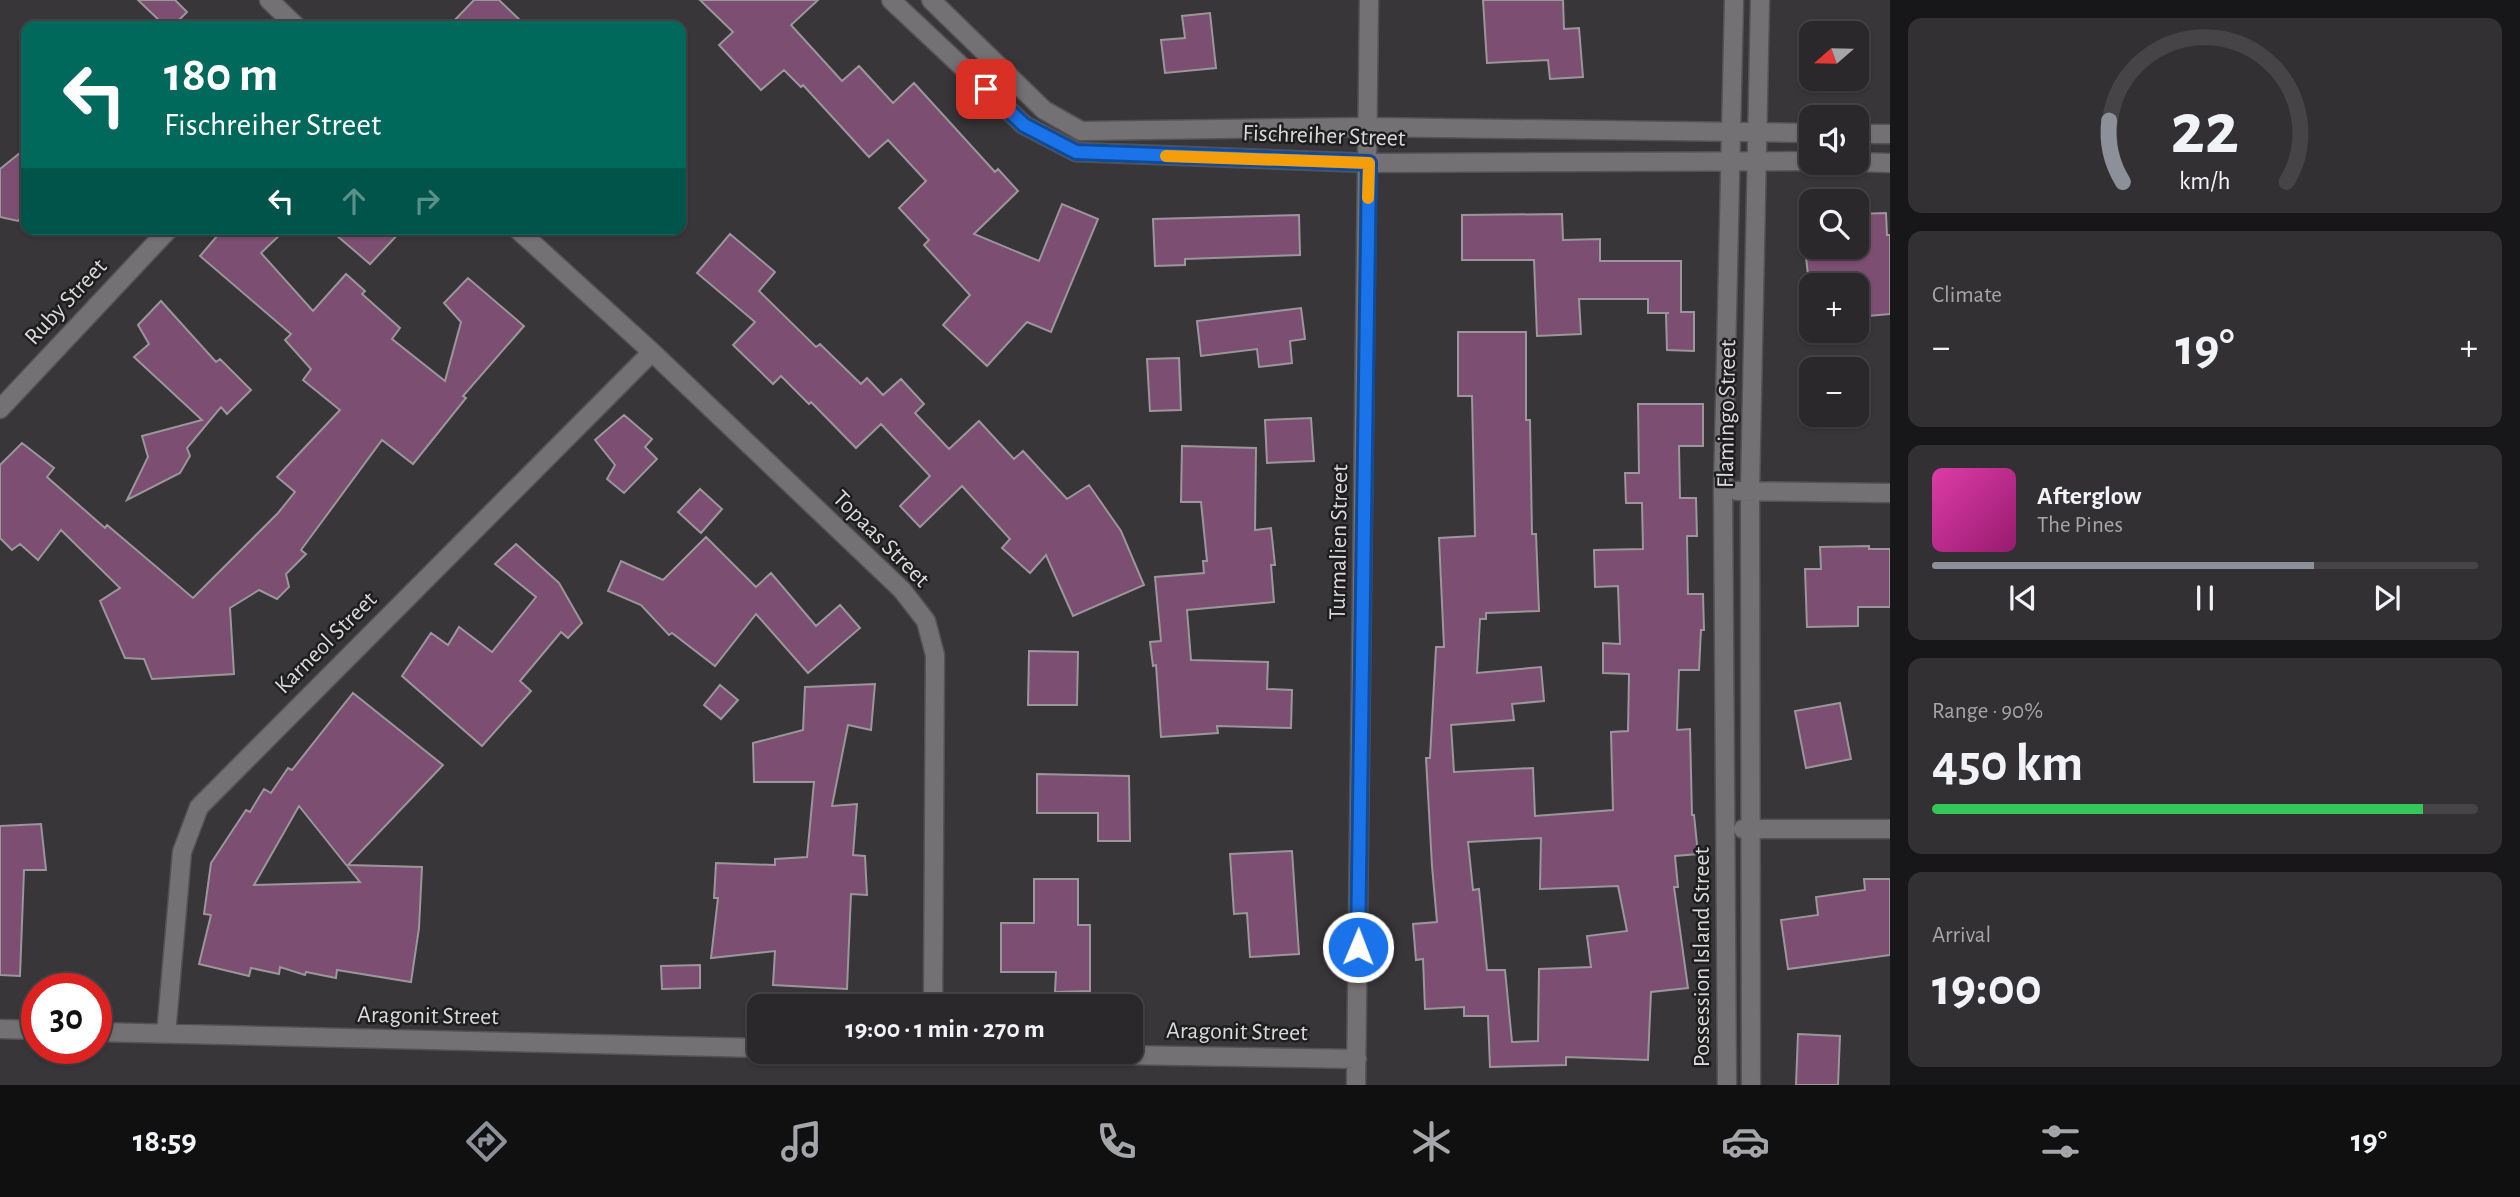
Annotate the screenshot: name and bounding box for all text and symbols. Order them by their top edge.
north arrow [1799,21,1869,91]
map controls [1799,21,1869,427]
icon: left [49,49,140,140]
text: 180 m [164,51,278,100]
pin [956,59,1016,119]
icon: arrive [967,70,1005,108]
text: 22 [2171,94,2239,167]
button: sound [1799,105,1869,175]
text: Fischreiher Street [164,109,381,141]
street label: Fischreiher Street [1242,121,1406,151]
text: km/h [2179,169,2231,194]
icon: left [262,182,300,220]
icon: ahead [335,182,373,220]
icon: right [408,182,446,220]
button: search [1799,189,1869,259]
street label: Ruby Street [20,254,112,350]
button: + [1799,273,1869,343]
text: Climate [1932,284,2002,307]
text: 19° [2175,322,2235,374]
text: − [1932,329,1950,367]
text: + [2460,329,2478,367]
street label: Flamingo Street [1714,339,1740,488]
button: − [1799,357,1869,427]
street label: Turmalien Street [1326,464,1352,620]
text: Afterglow [2037,483,2141,509]
street label: Topaas Street [828,486,934,592]
text: The Pines [2037,514,2123,537]
icon: previous [2004,579,2042,617]
icon: pause [2186,579,2224,617]
icon: next [2368,579,2406,617]
street label: Karneol Street [270,587,382,699]
text: Range · 90% [1932,700,2043,723]
text: 450 km [1932,738,2083,790]
street label: Possession Island Street [1690,846,1714,1067]
position arrow [1321,910,1395,984]
text: Arrival [1932,924,1991,947]
text: 19:00 [1932,962,2042,1014]
speed limit sign: 30 [21,973,112,1064]
street label: Aragonit Street [357,1003,499,1029]
text: 19:00 · 1 min · 270 m [845,1016,1045,1042]
street label: Aragonit Street [1166,1019,1308,1045]
icon: directions [462,1117,511,1166]
icon: music [777,1117,826,1166]
icon: phone [1092,1117,1141,1166]
icon: climate [1407,1117,1456,1166]
icon: car [1721,1117,1770,1166]
icon: filters [2036,1117,2085,1166]
text: 18:59 [133,1125,197,1157]
text: 19° [2351,1125,2387,1157]

